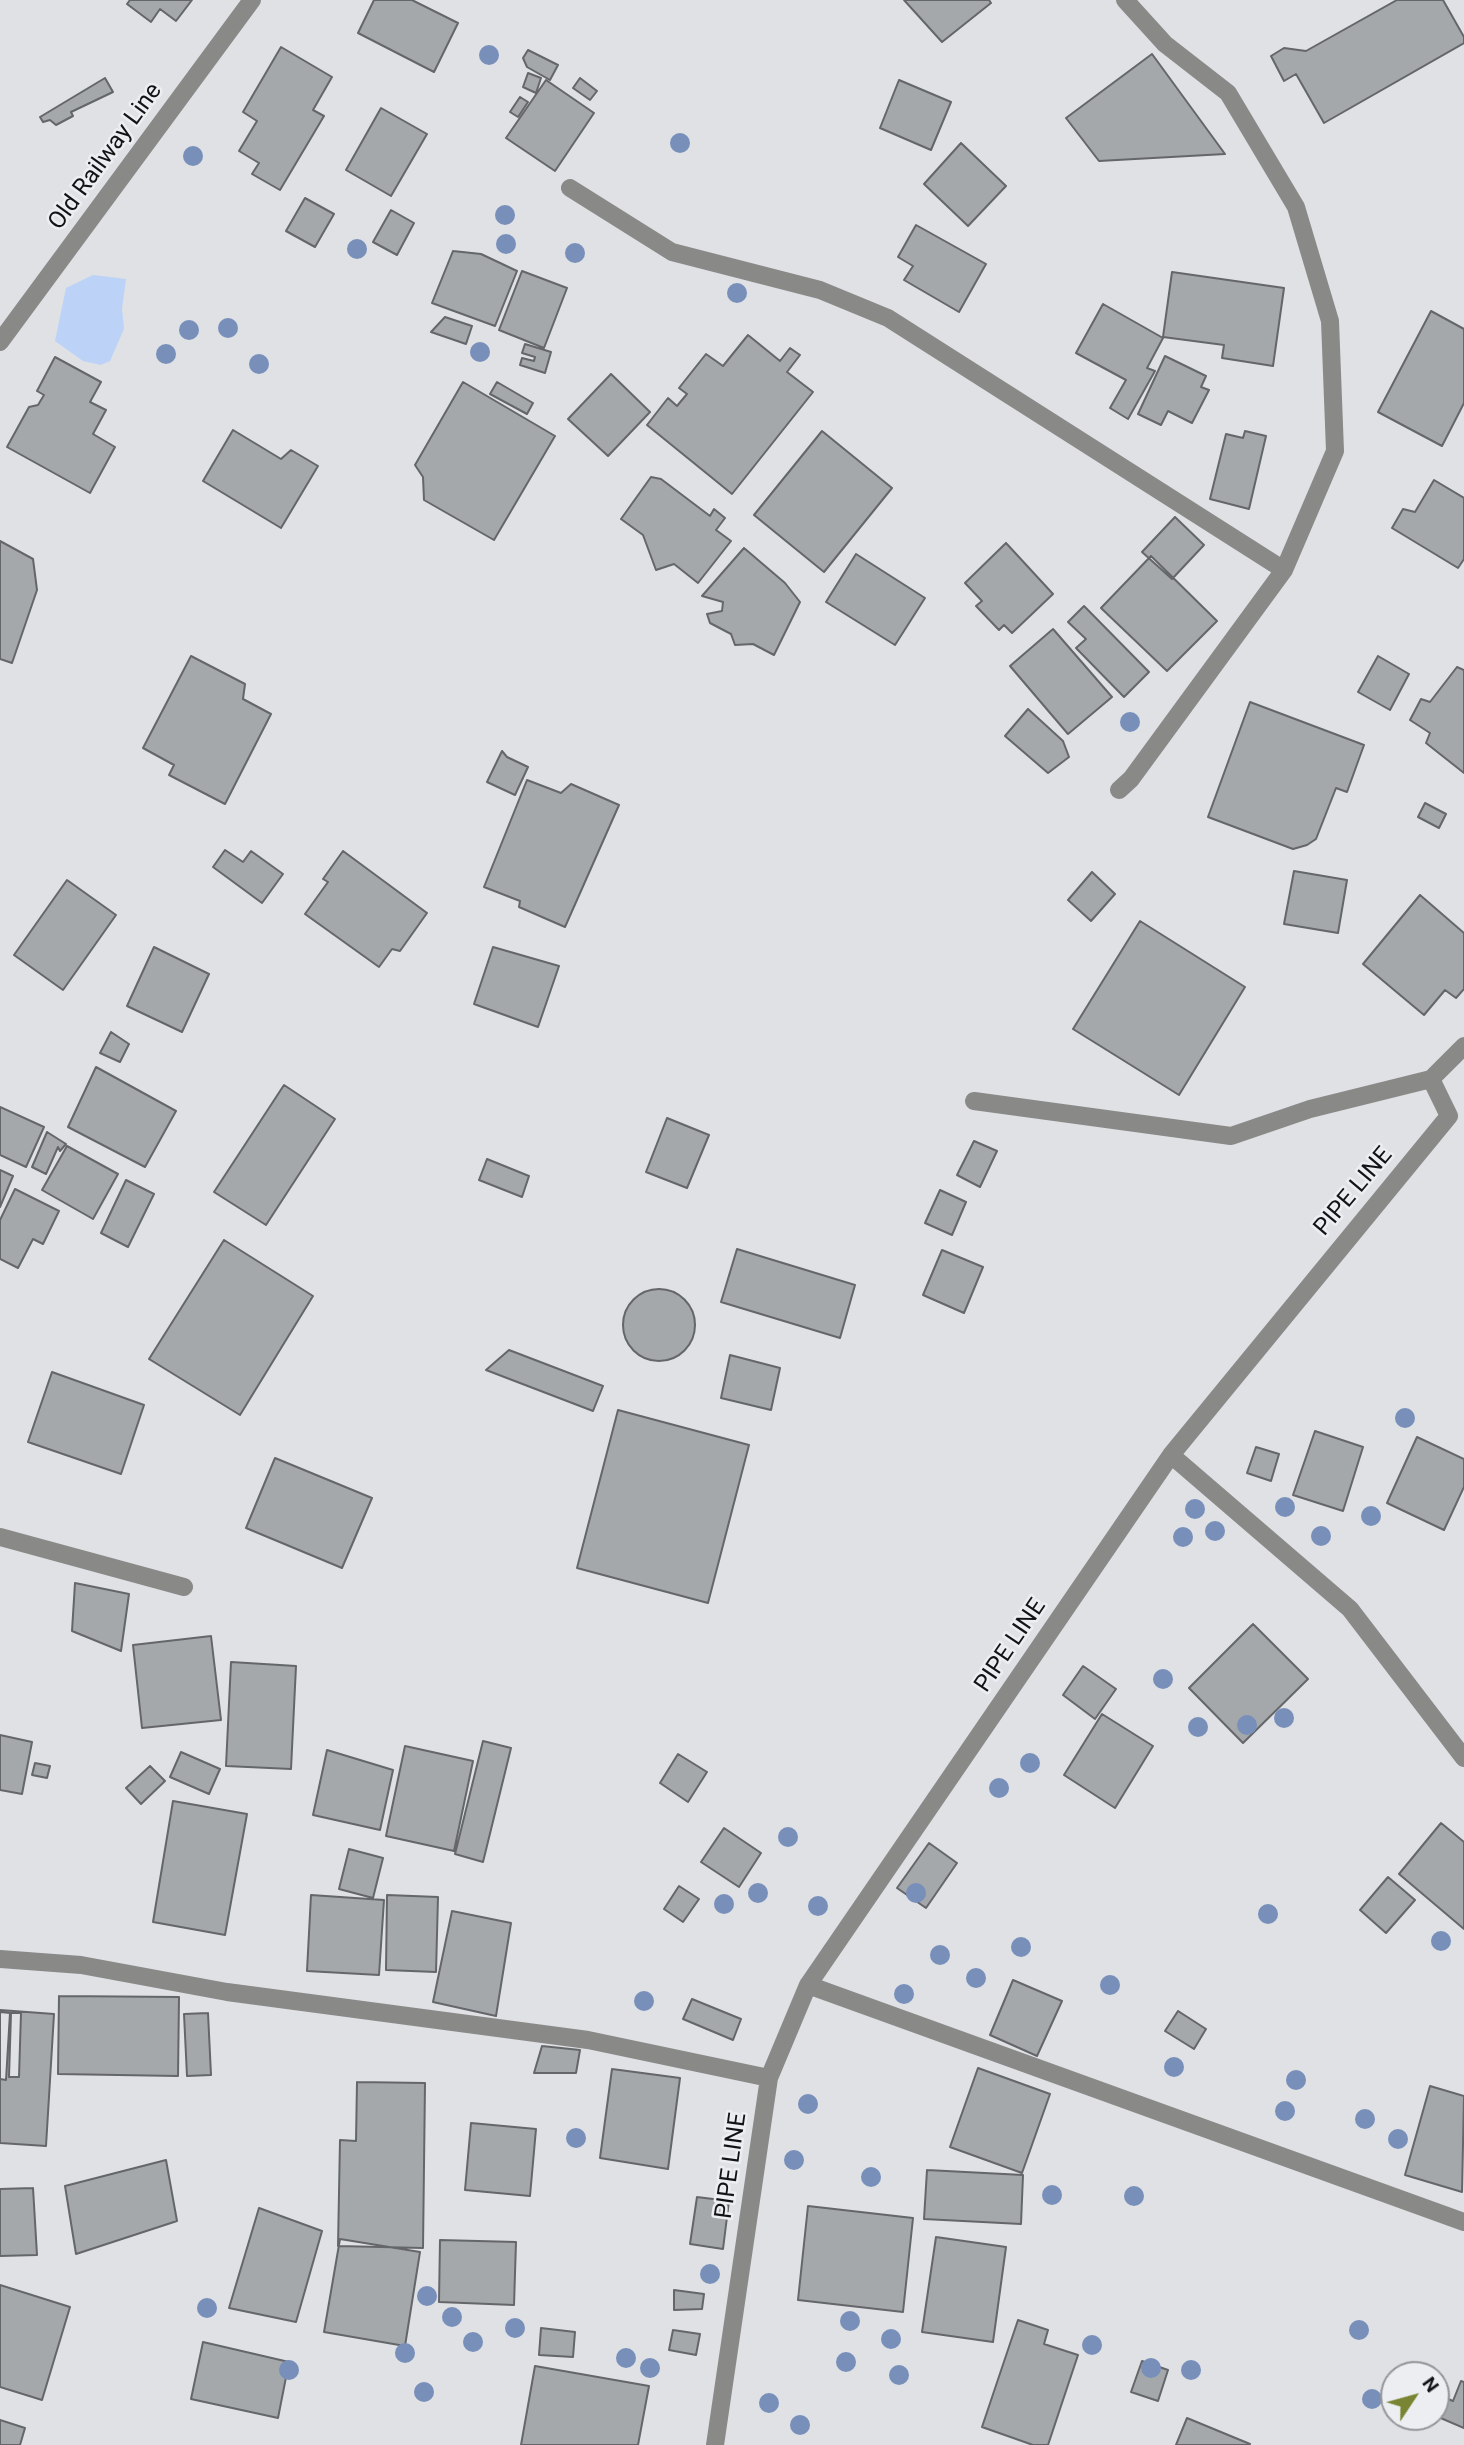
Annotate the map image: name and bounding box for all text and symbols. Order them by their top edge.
street label: Old Railway Line [43,78,169,236]
street label: PIPE LINE [1309,1142,1399,1242]
street label: PIPE LINE [969,1594,1053,1698]
street label: PIPE LINE [710,2111,754,2221]
north arrow [1380,2361,1450,2431]
text: N [1418,2372,1444,2397]

